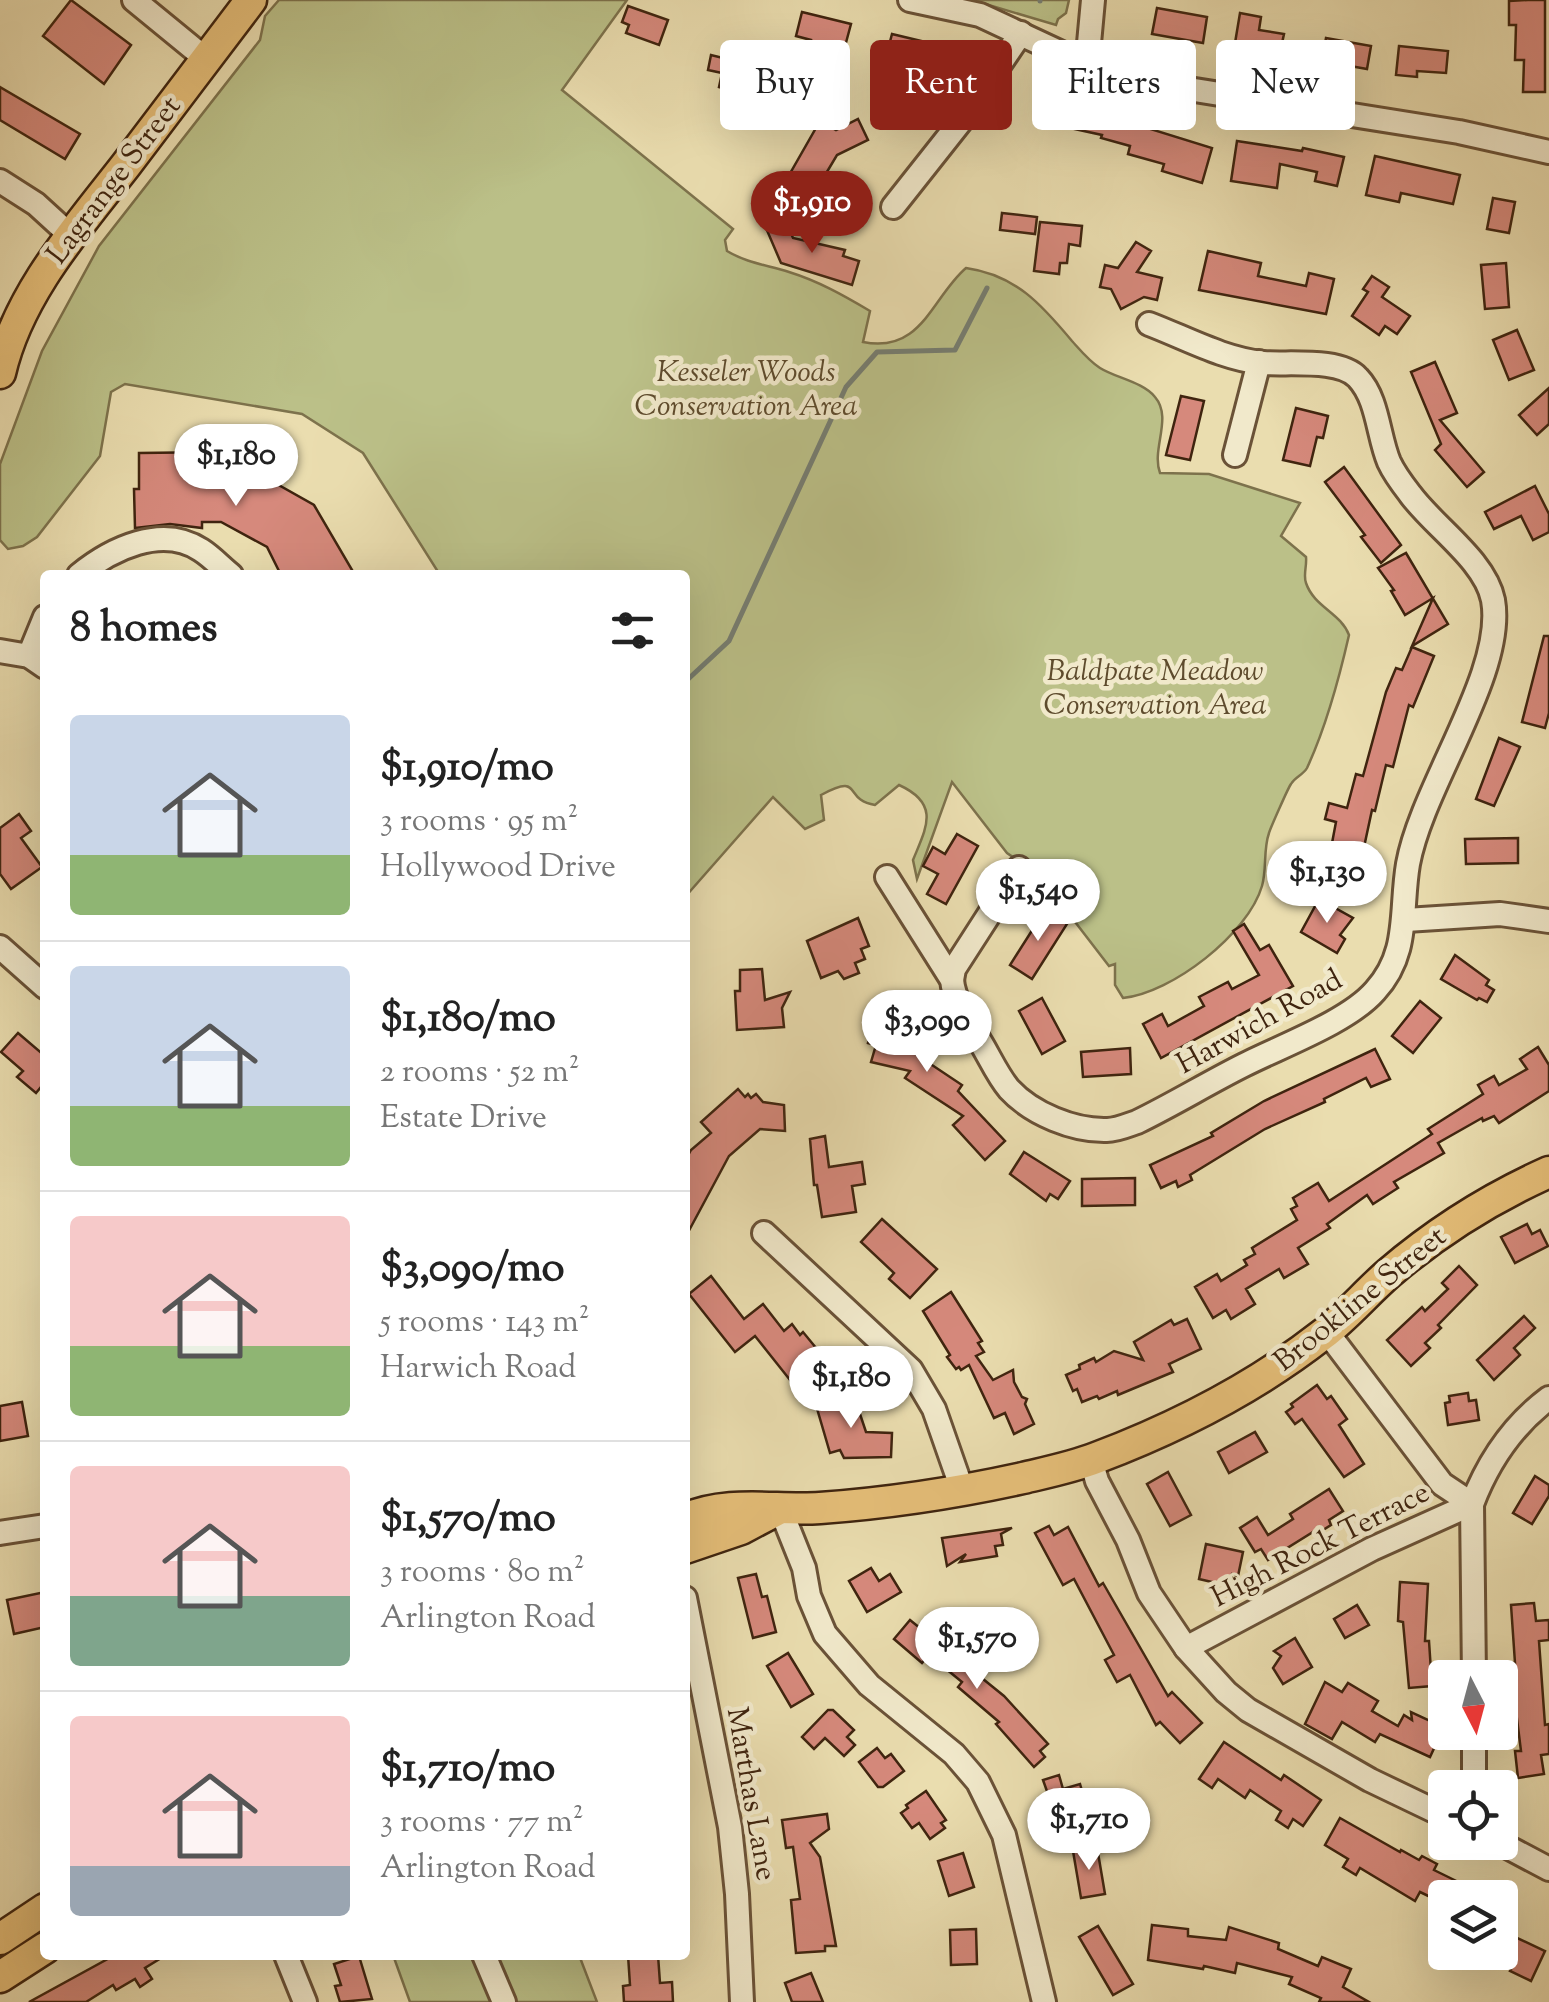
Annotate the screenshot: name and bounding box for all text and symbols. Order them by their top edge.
chip: Buy [720,40,850,130]
chip: Rent [870,40,1012,130]
chip: Filters [1032,40,1196,130]
chip: New [1216,40,1355,130]
street label: Lagrange Street [37,88,193,274]
pin: $1,910 [731,171,893,256]
text: $1,910 [773,180,851,226]
park label: Kesseler Woods Conservation Area [634,352,858,429]
pin: $1,180 [155,424,317,509]
text: $1,180 [196,433,276,479]
text: 8 homes [70,600,218,660]
icon: filters [605,603,660,658]
park label: Baldpate Meadow Conservation Area [1043,651,1267,728]
text: $1,910/mo [380,739,554,799]
icon: home [150,755,270,875]
text: 3 rooms · 95 m² [380,799,578,845]
pin: $1,130 [1246,841,1408,926]
text: Hollywood Drive [380,845,616,891]
text: $1,130 [1289,850,1365,896]
pin: $1,540 [957,859,1119,944]
text: $1,540 [998,868,1078,914]
street label: Harwich Road [1169,960,1351,1086]
text: $1,180/mo [380,990,556,1050]
pin: $3,090 [846,990,1008,1075]
text: $3,090 [884,999,970,1045]
icon: home [150,1006,270,1126]
text: 2 rooms · 52 m² [380,1050,580,1096]
text: Estate Drive [380,1096,547,1142]
street label: Brookline Street [1265,1217,1457,1383]
text: $3,090/mo [380,1240,565,1300]
icon: home [150,1256,270,1376]
text: 5 rooms · 143 m² [380,1300,590,1346]
text: Harwich Road [380,1346,576,1392]
pin: $1,180 [770,1346,932,1431]
text: $1,180 [811,1355,891,1401]
street label: High Rock Terrace [1204,1472,1438,1620]
text: $1,570/mo [380,1490,556,1550]
icon: home [150,1506,270,1626]
text: 3 rooms · 80 m² [380,1550,584,1596]
text: Arlington Road [380,1596,596,1642]
pin: $1,570 [896,1607,1058,1692]
text: $1,570 [937,1616,1017,1662]
north arrow [1428,1660,1518,1750]
map controls [1428,1660,1518,1970]
street label: Marthas Lane [714,1704,786,1884]
text: $1,710/mo [380,1740,555,1800]
icon: home [150,1756,270,1876]
button: locate [1428,1770,1518,1860]
pin: $1,710 [1008,1788,1170,1873]
text: $1,710 [1049,1797,1129,1843]
text: 3 rooms · 77 m² [380,1800,584,1846]
text: Arlington Road [380,1846,596,1892]
button: layers [1428,1880,1518,1970]

